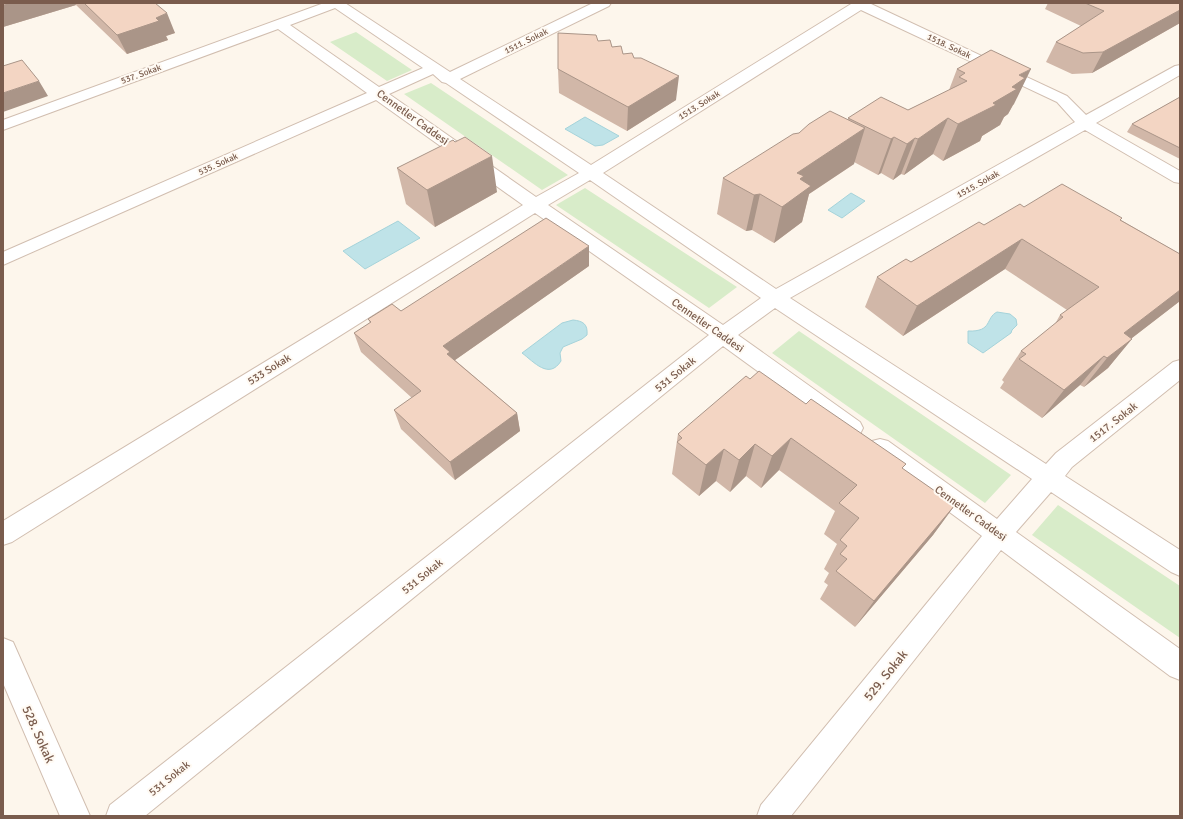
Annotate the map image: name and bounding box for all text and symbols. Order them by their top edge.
street label: 1511. Sokak [503,26,550,57]
street label: 1518. Sokak [925,32,973,62]
street label: 537. Sokak [119,62,163,87]
street label: Cennetler Caddesi [374,87,451,148]
street label: 1513. Sokak [676,88,723,123]
street label: 535. Sokak [197,151,240,178]
street label: 1515. Sokak [955,168,1002,201]
street label: Cennetler Caddesi [669,296,747,355]
street label: 533 Sokak [245,351,294,388]
street label: 531 Sokak [652,354,699,395]
street label: 1517. Sokak [1087,399,1140,445]
street label: Cennetler Caddesi [932,483,1009,544]
street label: 531 Sokak [399,556,446,597]
street label: 529. Sokak [860,647,911,704]
street label: 528. Sokak [18,703,58,766]
street label: 531 Sokak [146,758,193,799]

